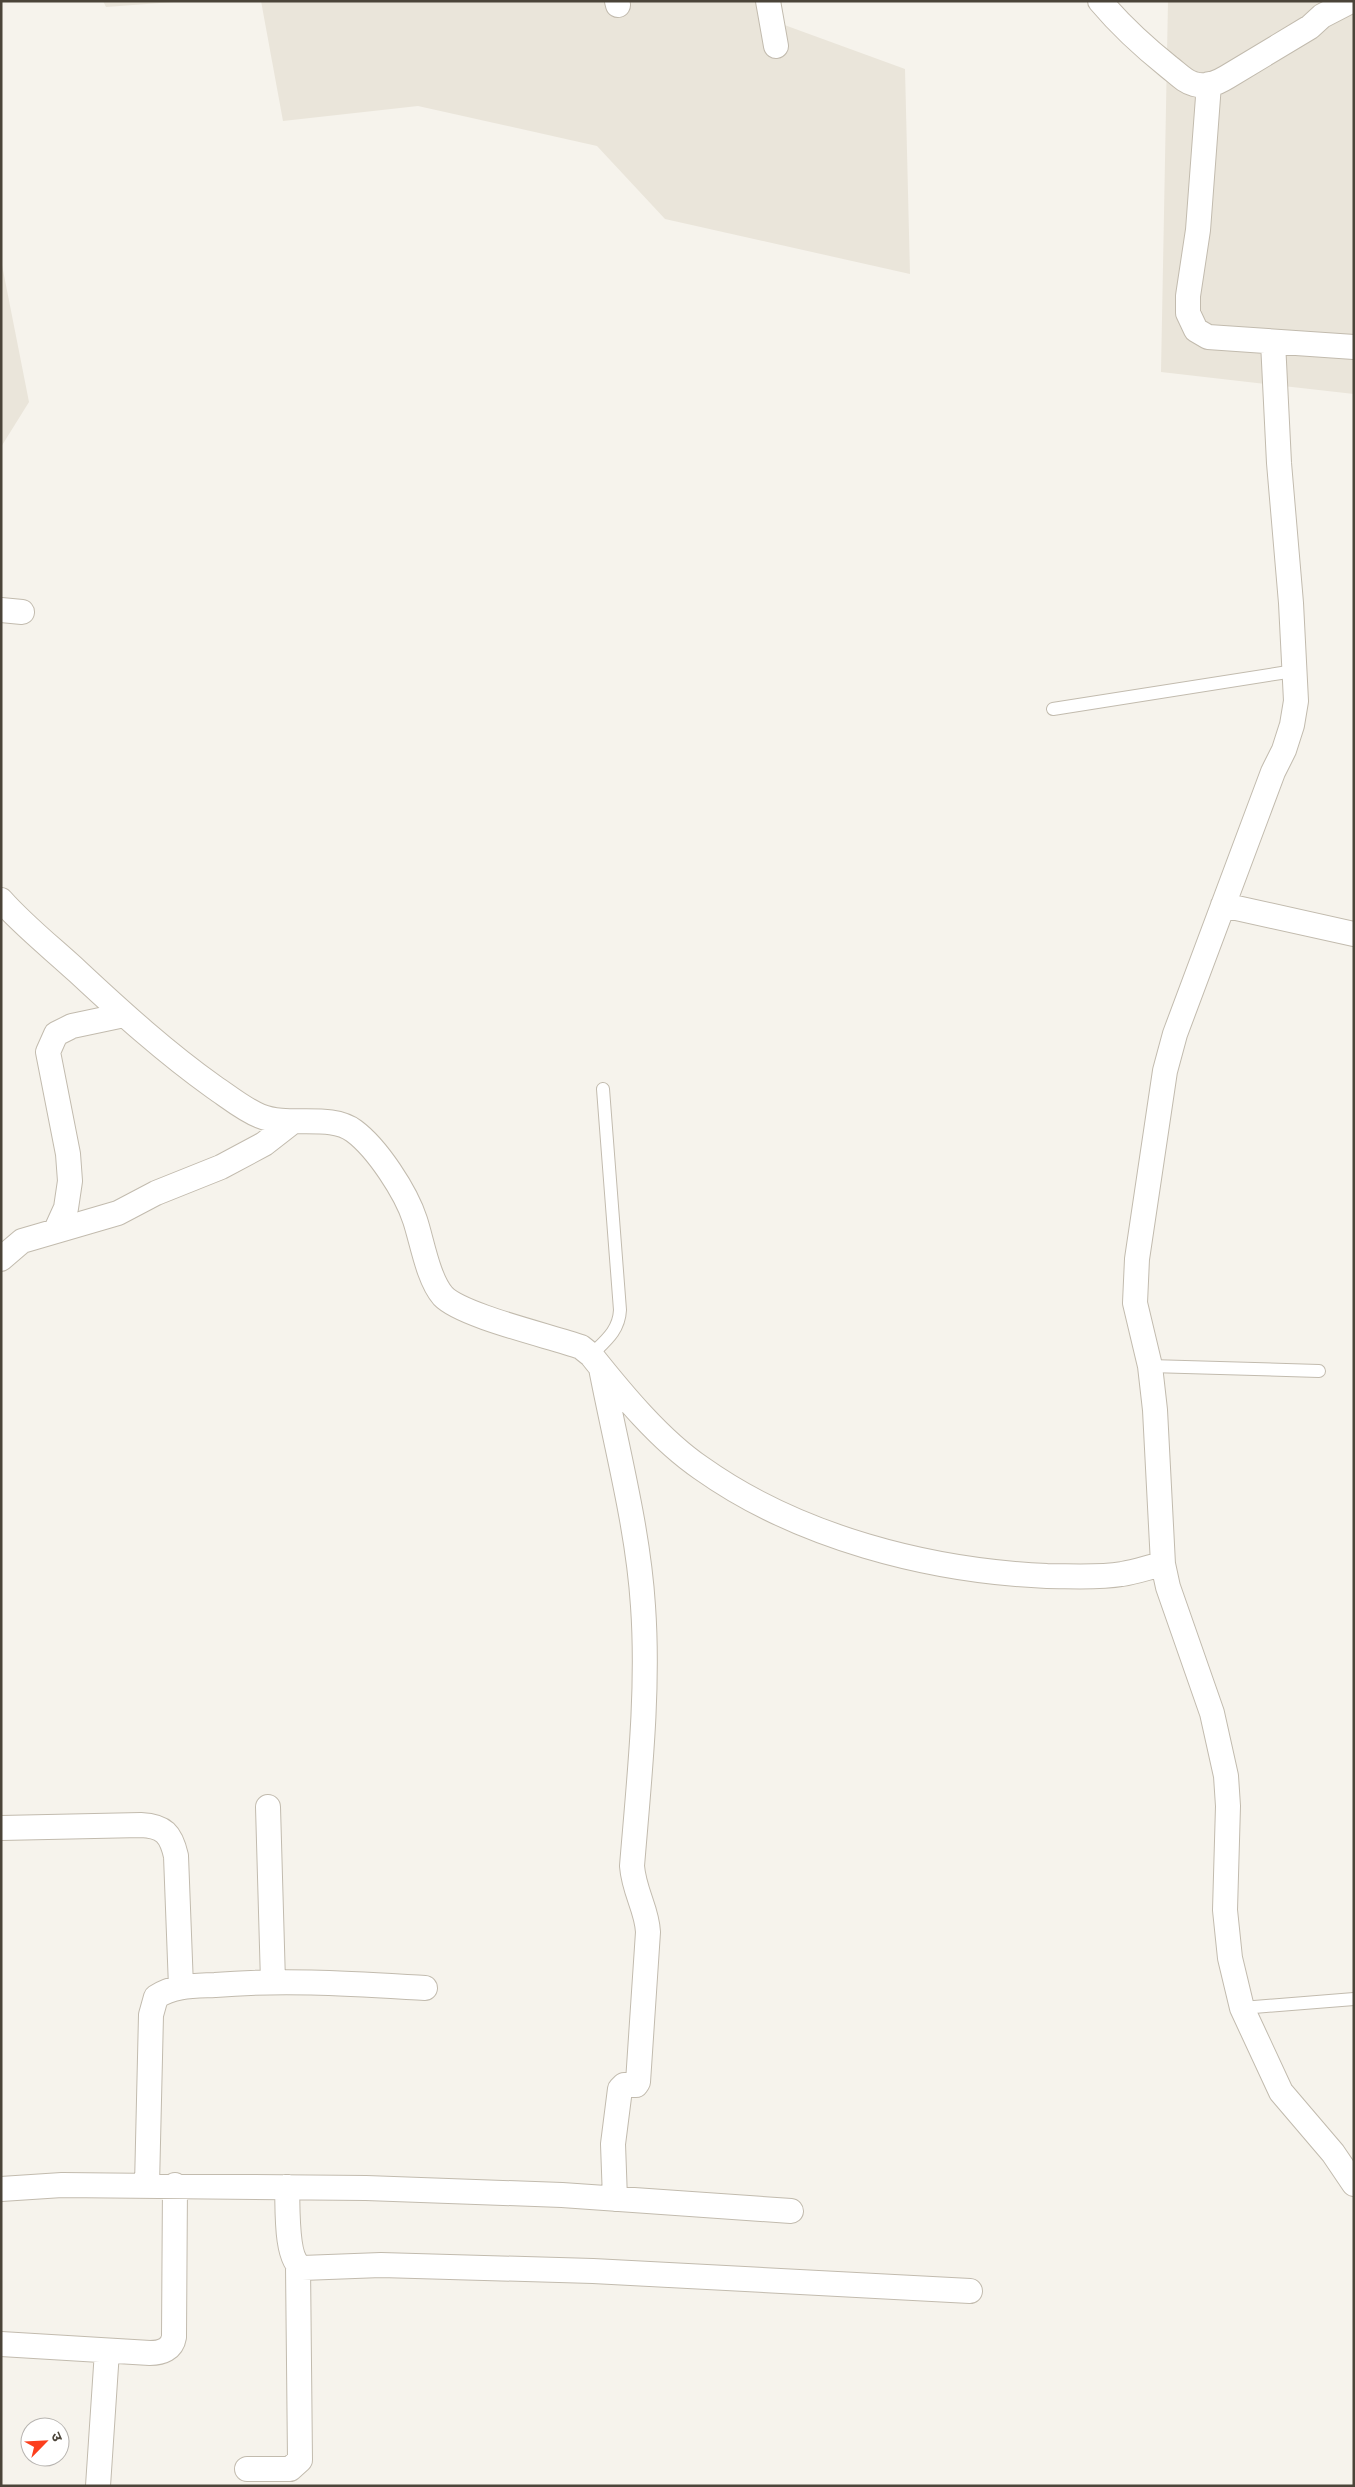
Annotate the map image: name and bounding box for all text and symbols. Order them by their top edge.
north arrow [20,2417,70,2467]
text: उ [48,2430,66,2444]

